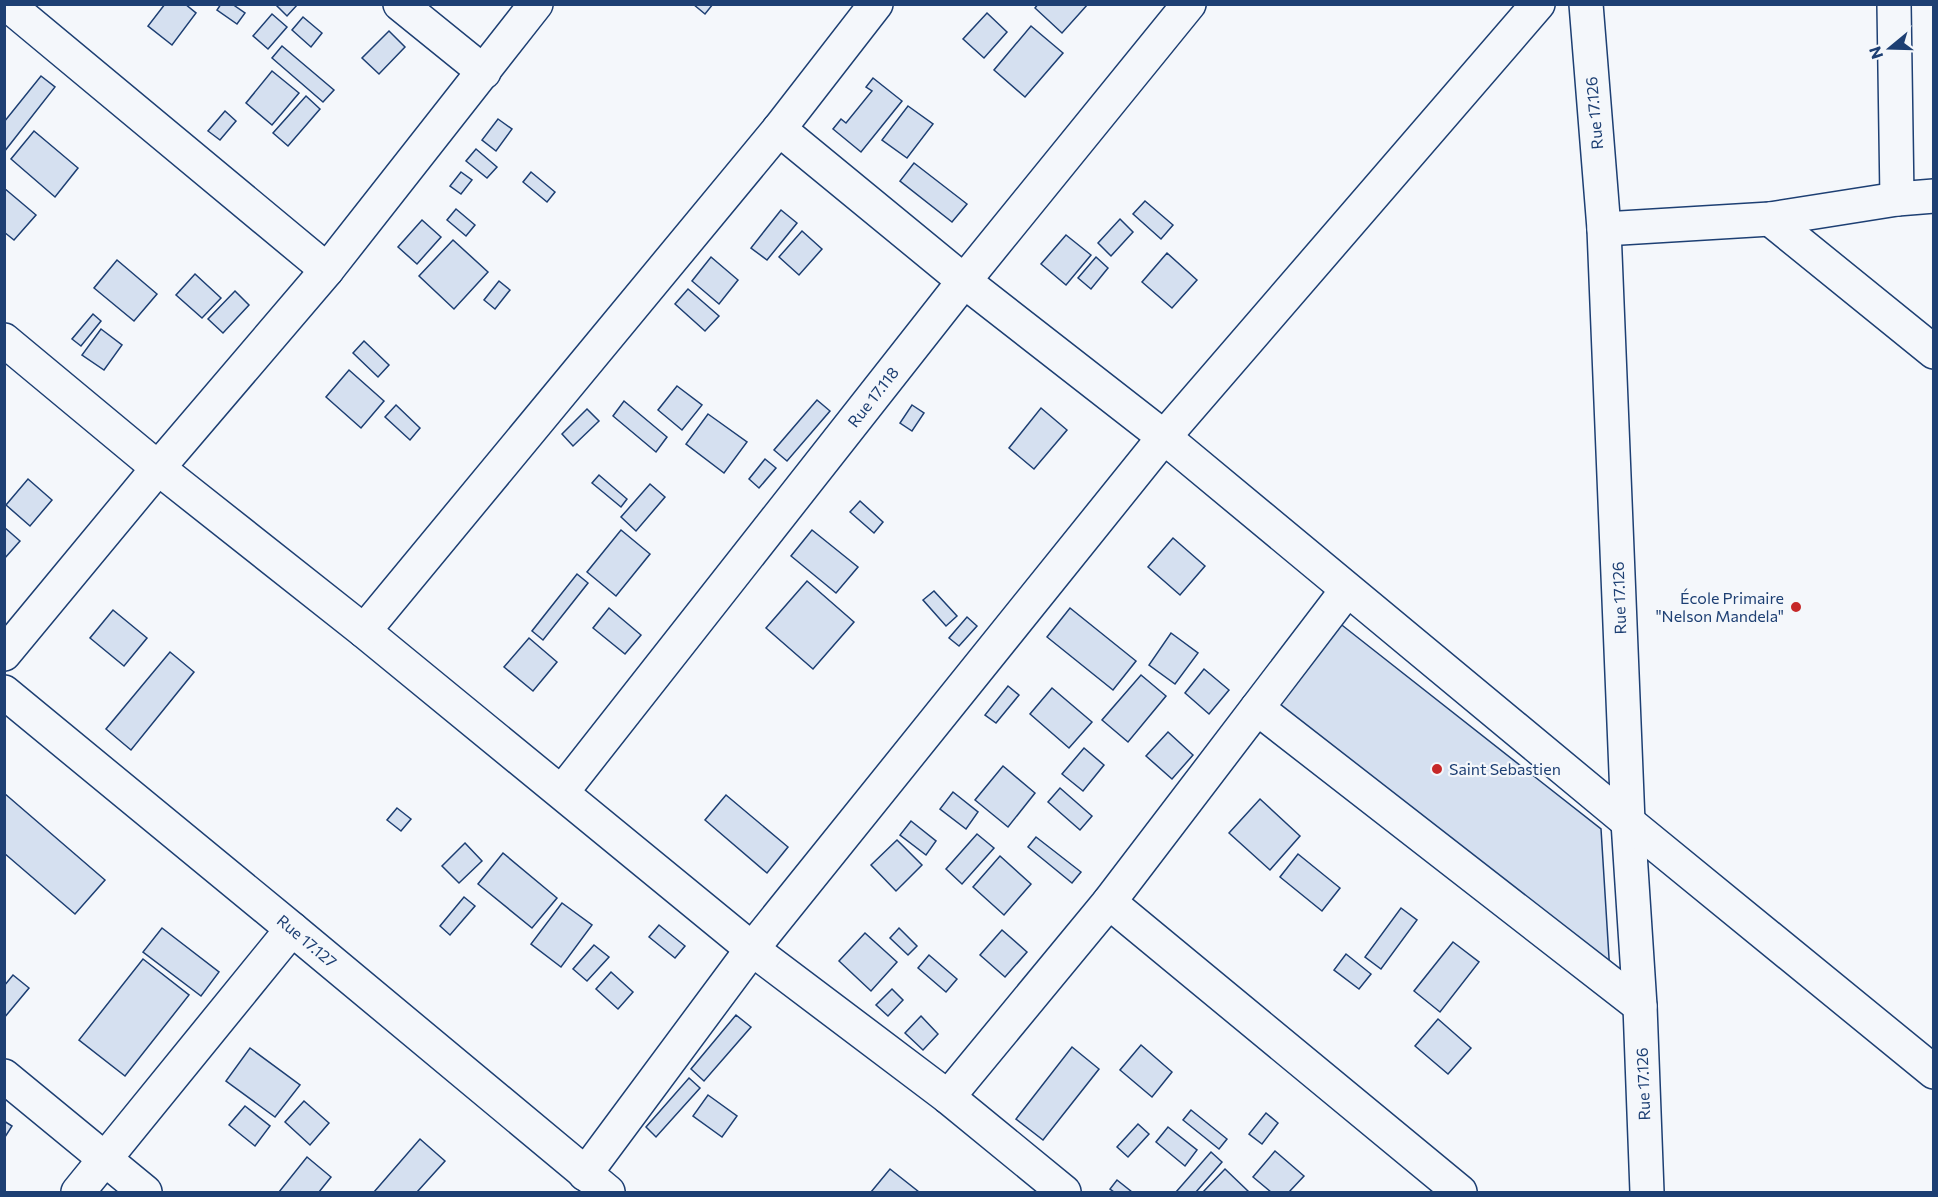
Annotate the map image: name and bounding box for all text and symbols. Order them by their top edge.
north arrow [1860,18,1920,78]
text: N [1864,44,1886,62]
street label: Rue 17.126 [1581,76,1606,150]
street label: Rue 17.118 [843,363,902,431]
street label: Rue 17.126 [1608,561,1629,635]
place label: École Primaire "Nelson Mandela" [1656,588,1784,625]
marker: École Primaire "Nelson Mandela" [1789,600,1803,614]
place label: Saint Sebastien [1449,759,1561,778]
marker: Saint Sebastien [1430,762,1444,776]
street label: Rue 17.127 [274,910,341,971]
street label: Rue 17.126 [1632,1047,1653,1121]

